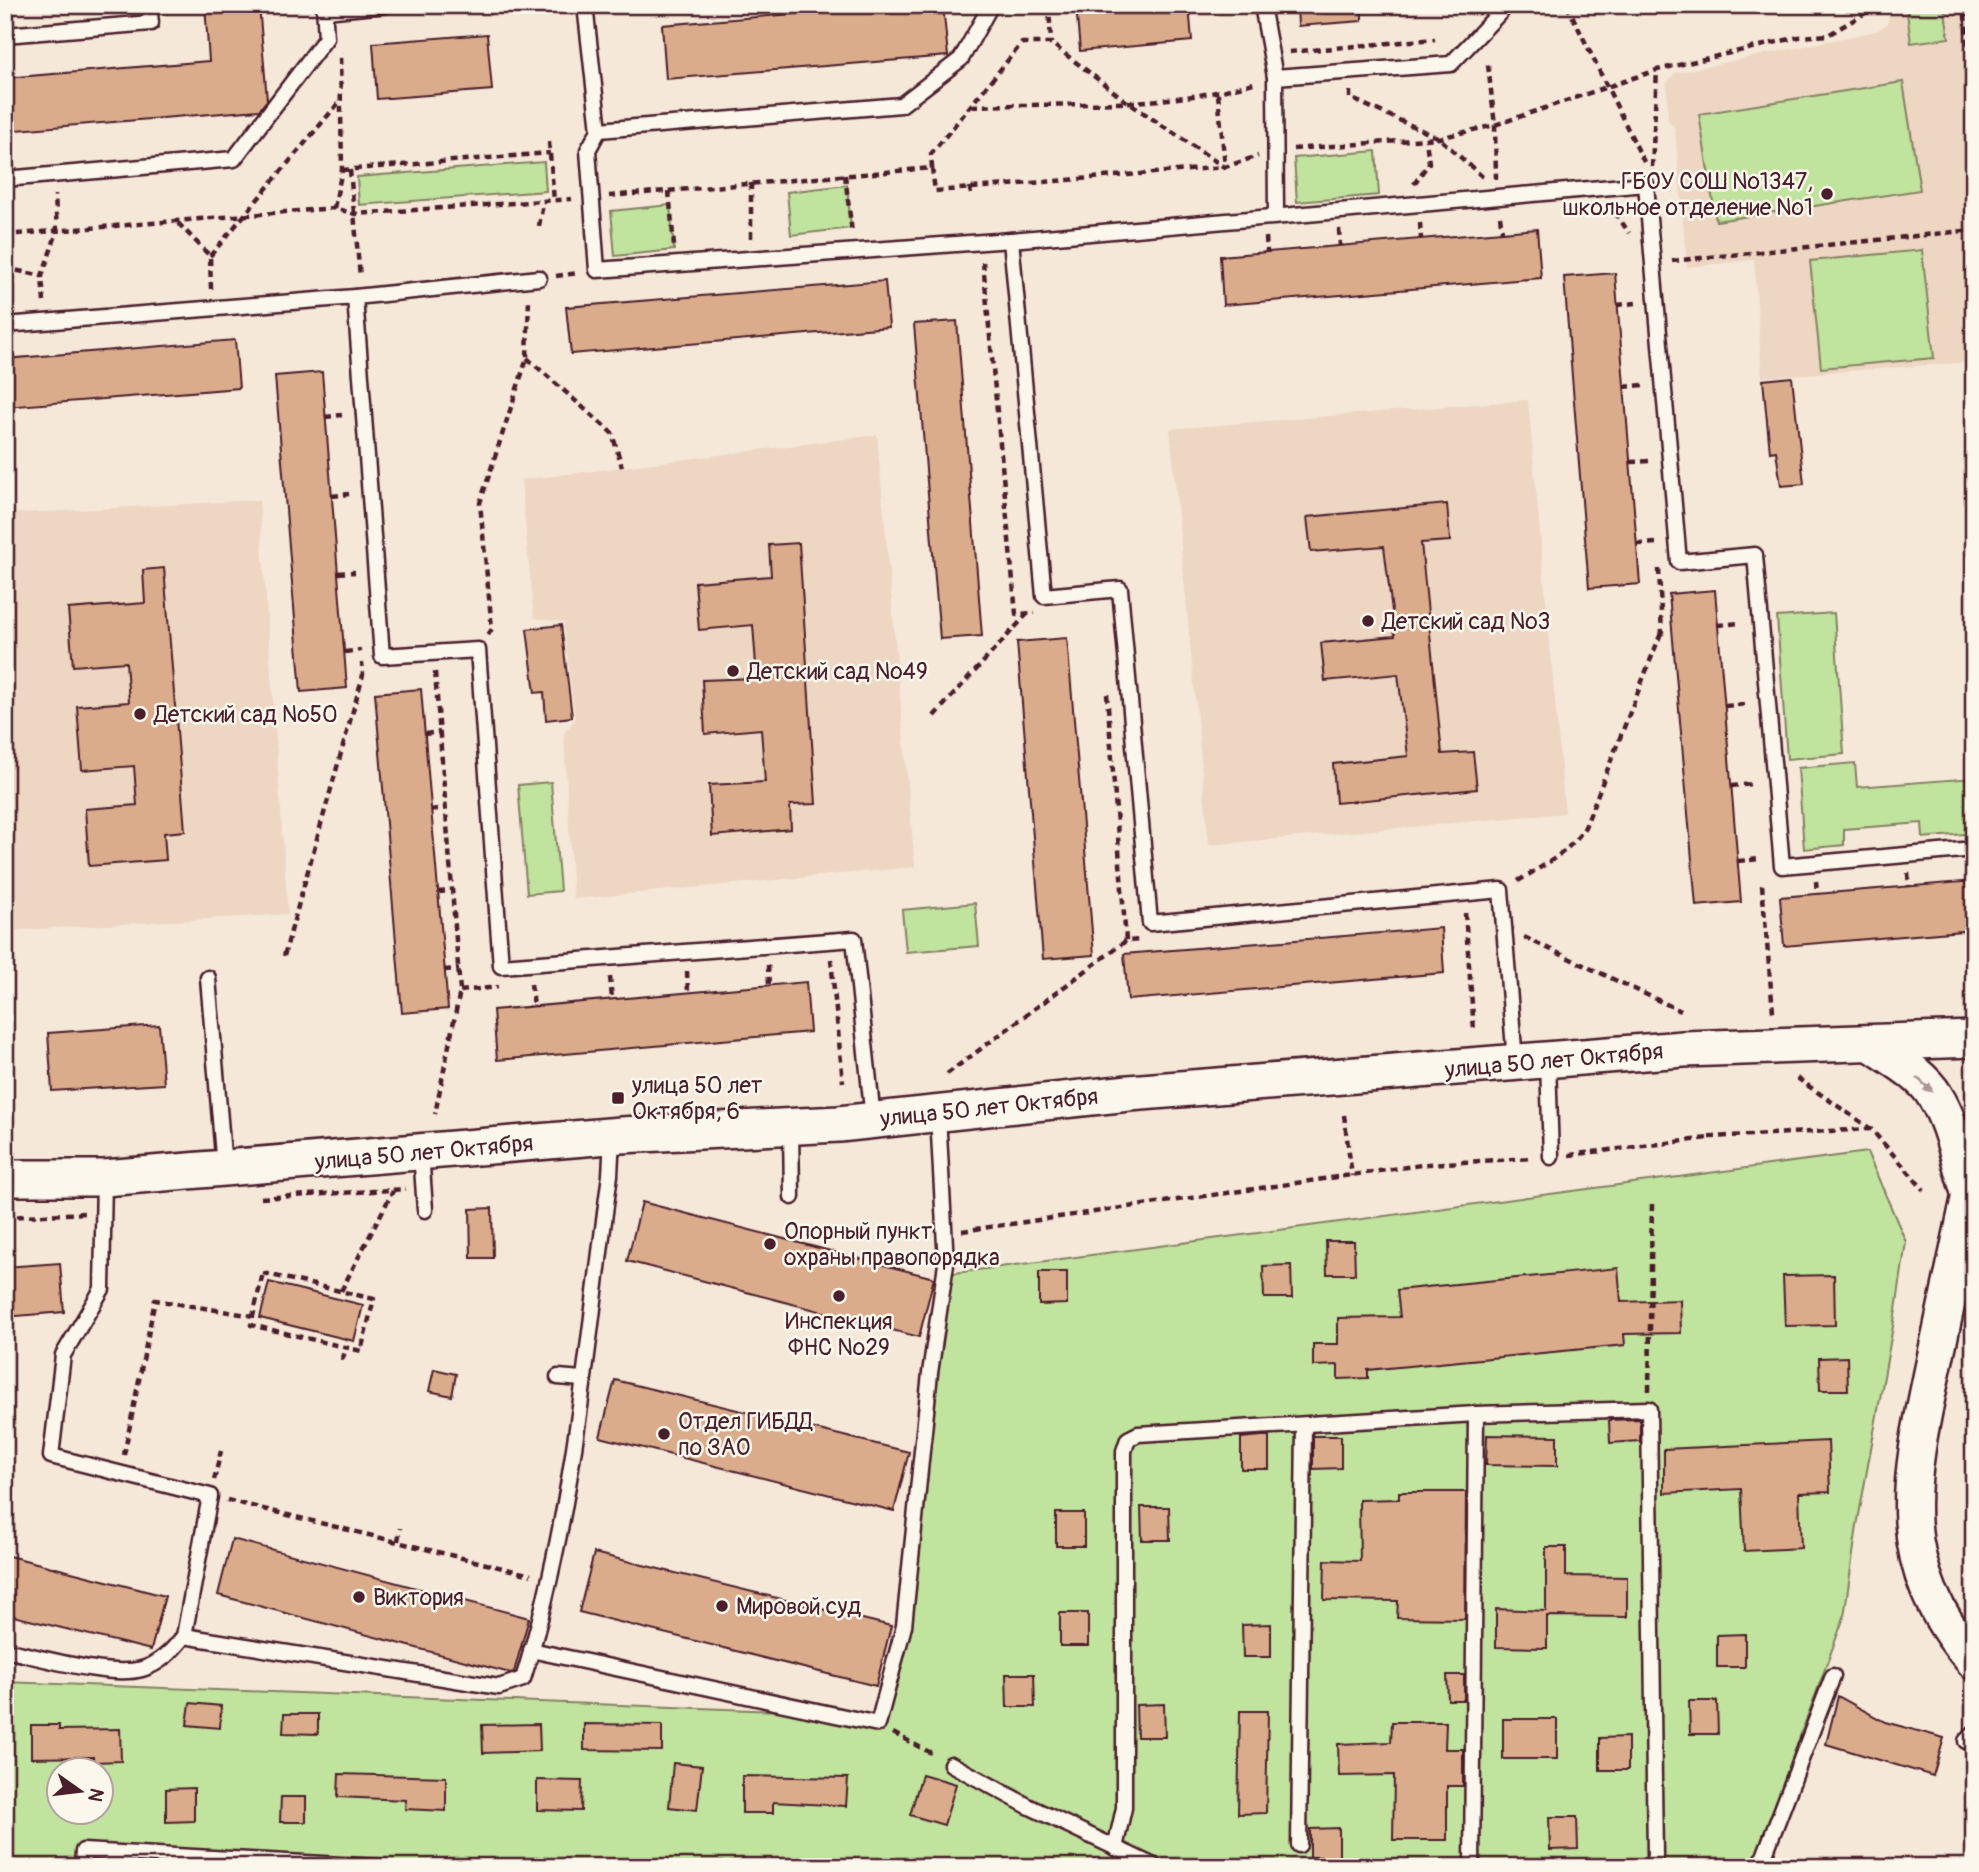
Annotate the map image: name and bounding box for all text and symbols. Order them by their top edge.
place label: ГБОУ СОШ №1347, школьное отделение №1 [1562,167,1813,222]
marker: ГБОУ СОШ №1347, школьное отделение №1 [1819,186,1835,202]
place label: Детский сад №3 [1381,607,1550,636]
marker: Детский сад №3 [1360,613,1376,629]
place label: Детский сад №49 [746,657,928,686]
marker: Детский сад №49 [725,663,741,679]
place label: Детский сад №50 [153,700,338,729]
marker: Детский сад №50 [132,706,148,722]
street label: улица 50 лет Октября [1443,1037,1664,1085]
place label: улица 50 лет Октября, 6 [631,1071,763,1126]
one-way arrow [1916,1077,1934,1093]
street label: улица 50 лет Октября [878,1082,1099,1133]
marker: улица 50 лет Октября, 6 [610,1090,626,1106]
street label: улица 50 лет Октября [313,1129,534,1177]
place label: Опорный пункт охраны правопорядка [784,1217,1000,1272]
marker: Опорный пункт охраны правопорядка [762,1236,778,1252]
marker: Инспекция ФНС №29 [831,1288,847,1304]
place label: Инспекция ФНС №29 [785,1307,893,1362]
place label: Отдел ГИБДД по ЗАО [678,1407,814,1462]
marker: Отдел ГИБДД по ЗАО [656,1426,672,1442]
place label: Виктория [373,1583,464,1612]
marker: Виктория [351,1589,367,1605]
place label: Мировой суд [736,1592,861,1621]
marker: Мировой суд [714,1598,730,1614]
north arrow [46,1756,116,1826]
text: N [82,1786,109,1804]

